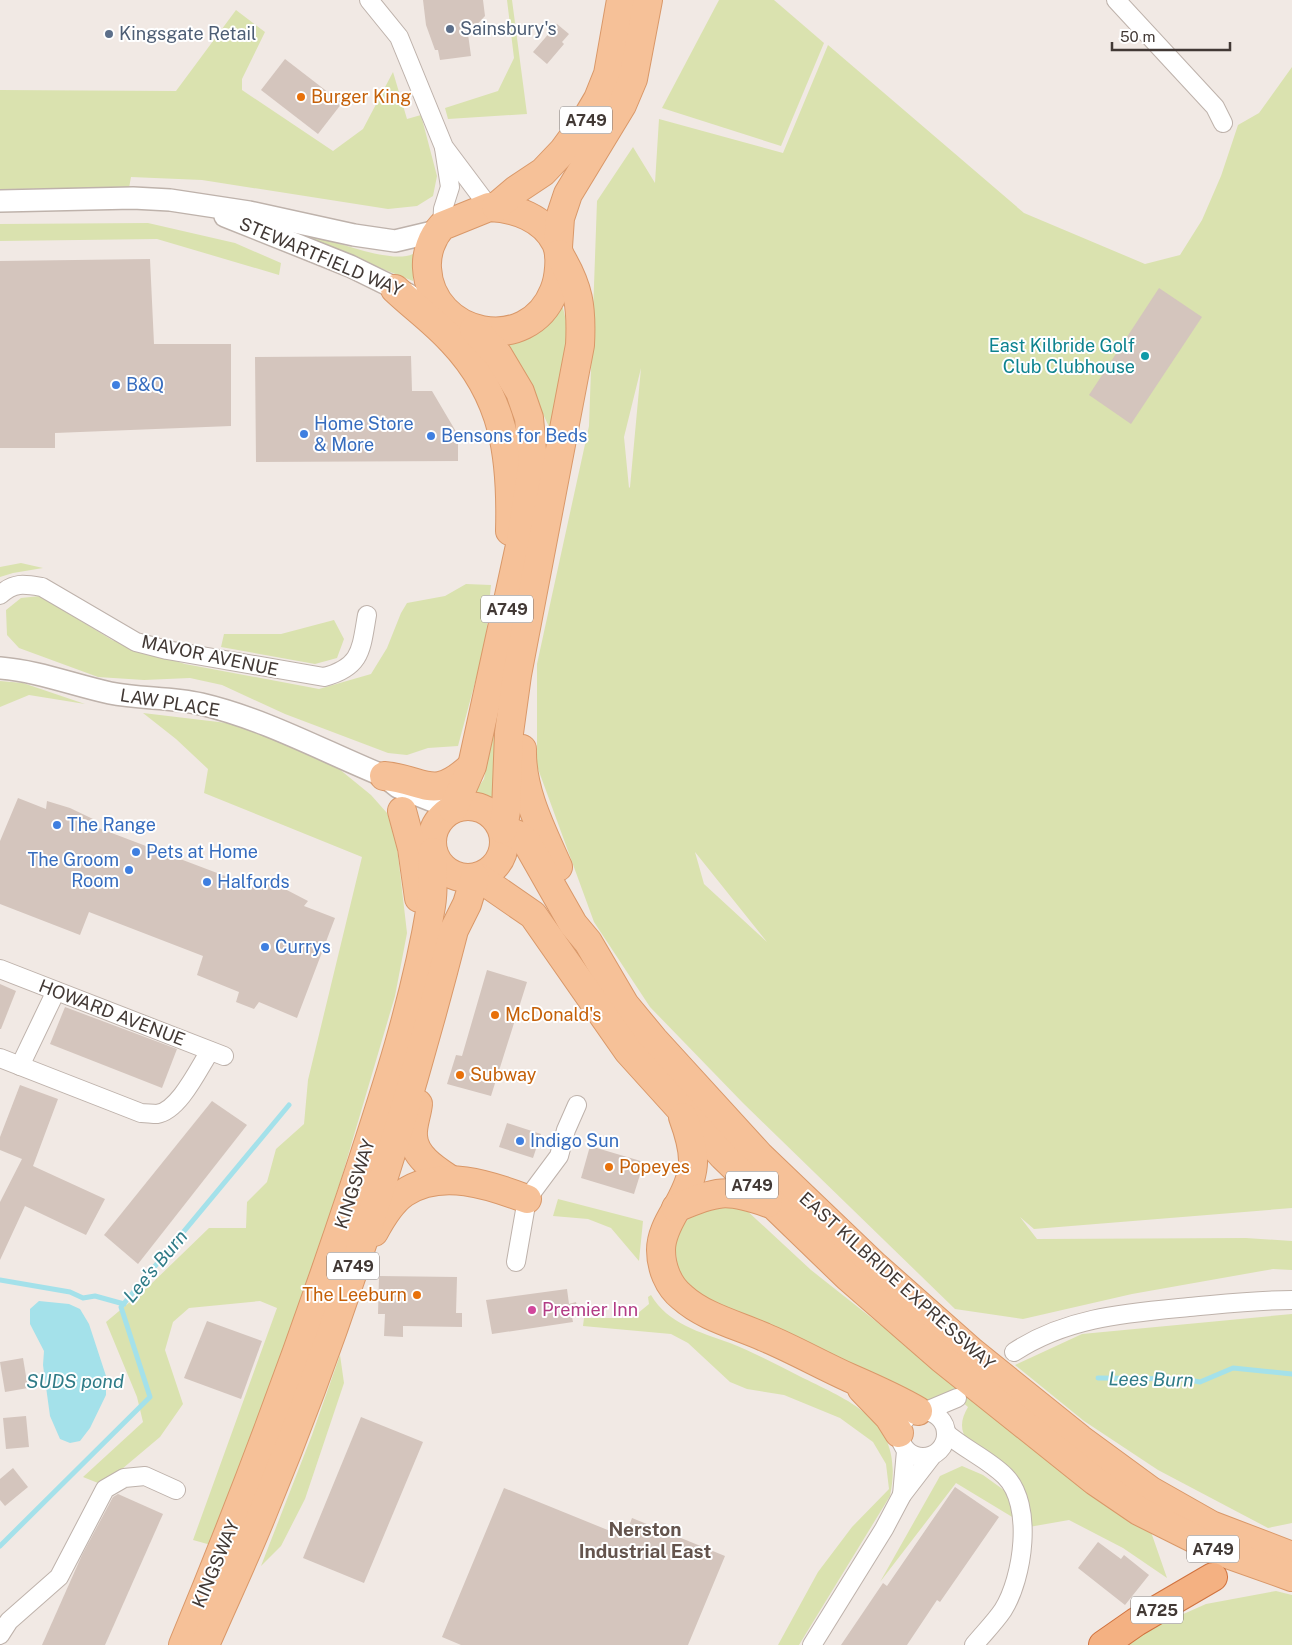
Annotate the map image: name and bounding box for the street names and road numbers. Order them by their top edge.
road number: A749 [560,106,612,134]
street label: STEWARTFIELD WAY [236,213,406,301]
road number: A749 [481,596,533,622]
street label: MAVOR AVENUE [140,631,281,680]
street label: LAW PLACE [119,684,221,721]
street label: HOWARD AVENUE [36,975,188,1050]
street label: KINGSWAY [330,1136,379,1231]
road number: A749 [726,1172,778,1198]
street label: EAST KILBRIDE EXPRESSWAY [795,1187,999,1374]
road number: A749 [327,1252,379,1280]
street label: KINGSWAY [188,1517,243,1611]
road number: A749 [1187,1536,1239,1562]
road number: A725 [1131,1596,1183,1624]

